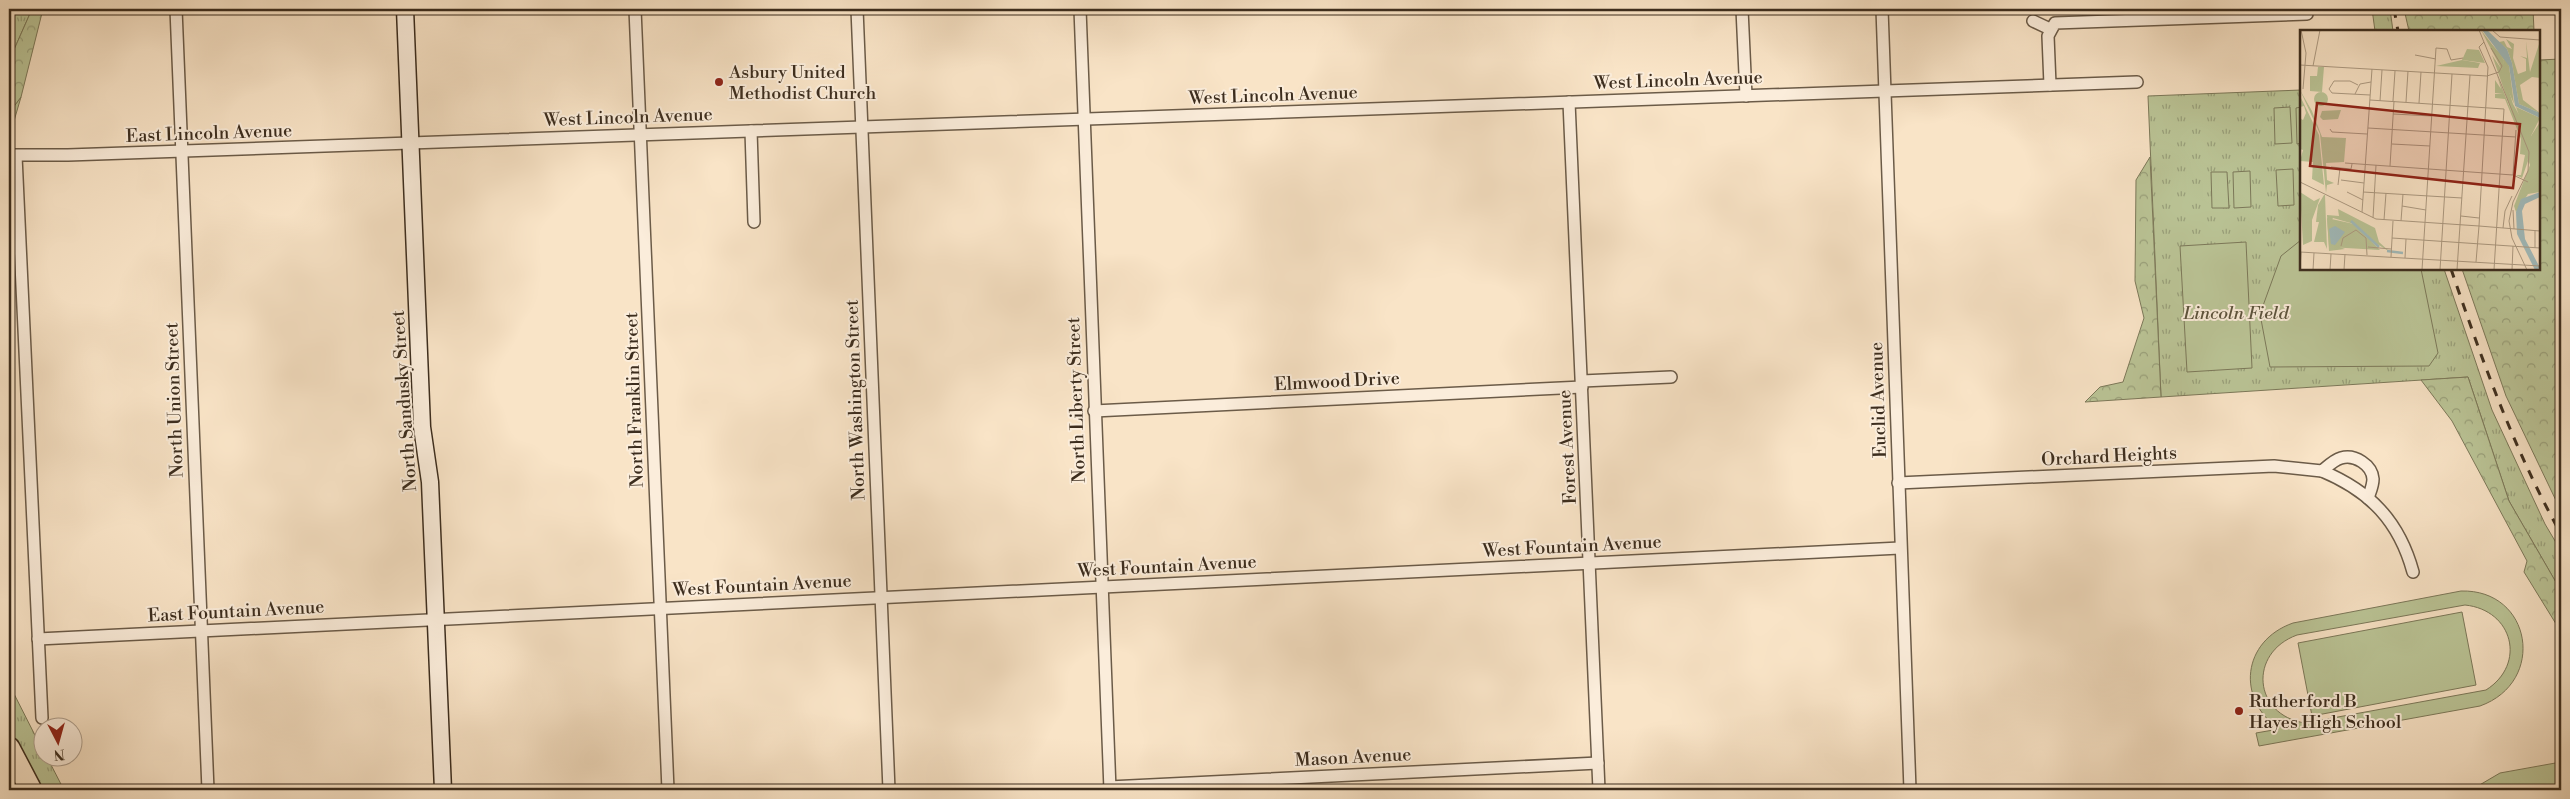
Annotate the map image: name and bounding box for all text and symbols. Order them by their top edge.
inset map [2300,30,2540,270]
place label: Asbury United Methodist Church [728,61,877,105]
street label: West Lincoln Avenue [1592,66,1763,95]
marker: Asbury United Methodist Church [713,76,725,88]
street label: West Lincoln Avenue [1187,81,1358,110]
street label: West Lincoln Avenue [542,103,713,132]
street label: East Lincoln Avenue [125,119,293,148]
street label: North Washington Street [840,298,871,501]
park label: Lincoln Field [2183,302,2289,325]
street label: North Sandusky Street [387,309,422,492]
street label: North Franklin Street [620,311,649,488]
street label: North Liberty Street [1062,316,1091,483]
street label: North Union Street [160,321,189,478]
street label: Euclid Avenue [1865,342,1892,458]
street label: Elmwood Drive [1274,367,1400,396]
street label: Forest Avenue [1553,389,1582,505]
street label: Orchard Heights [2041,441,2178,472]
street label: West Fountain Avenue [1481,530,1662,563]
street label: West Fountain Avenue [1076,550,1257,583]
street label: West Fountain Avenue [671,569,852,602]
street label: East Fountain Avenue [147,595,325,628]
place label: Rutherford B Hayes High School [2249,690,2402,734]
marker: Rutherford B Hayes High School [2233,705,2245,717]
north arrow [32,716,82,766]
street label: Mason Avenue [1294,743,1412,772]
text: N [53,744,66,763]

